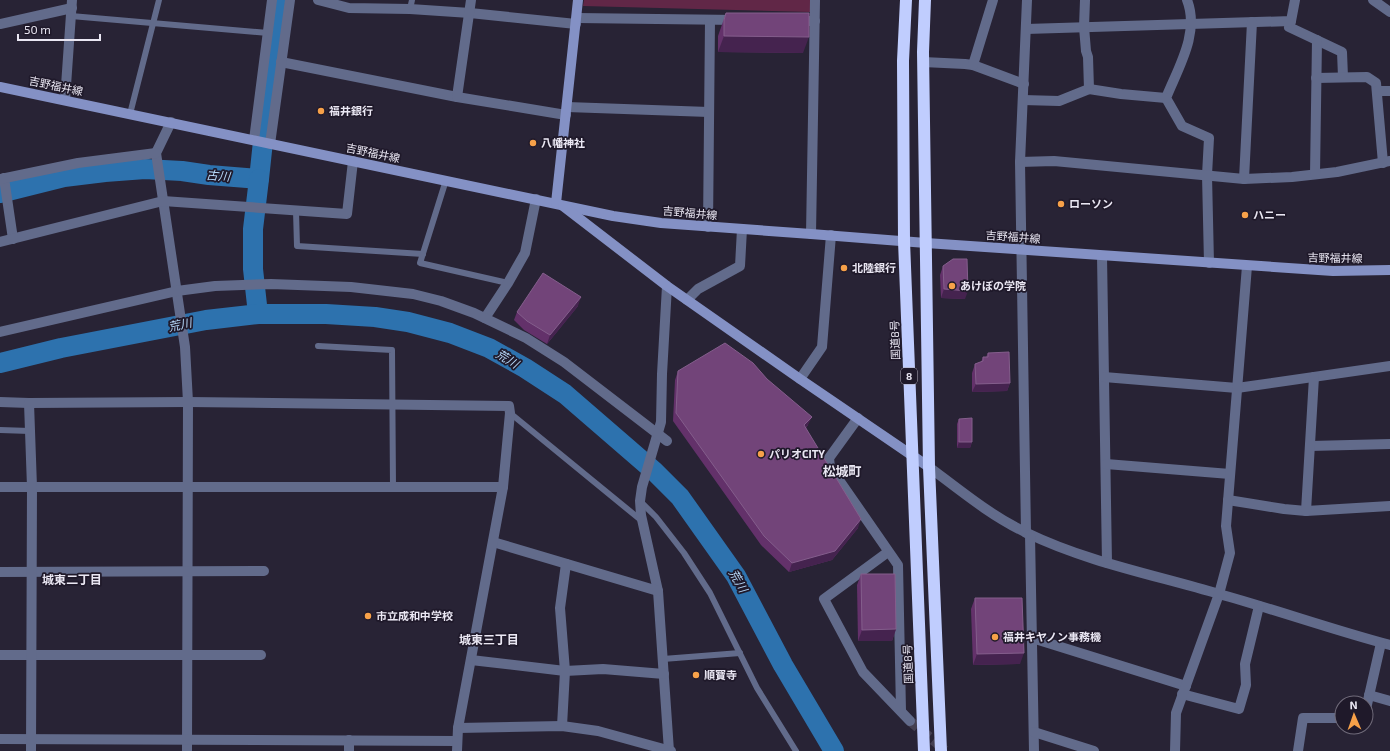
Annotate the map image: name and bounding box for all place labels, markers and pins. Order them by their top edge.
place label: 福井銀行 [329,104,373,117]
marker: 福井銀行 [316,106,326,116]
place label: 八幡神社 [541,136,585,149]
marker: 八幡神社 [528,138,538,148]
place label: ローソン [1069,197,1113,210]
marker: ローソン [1056,199,1066,209]
place label: ハニー [1253,208,1286,221]
marker: ハニー [1240,210,1250,220]
place label: 北陸銀行 [852,261,896,274]
marker: 北陸銀行 [839,263,849,273]
place label: あけぼの学院 [960,279,1026,292]
marker: あけぼの学院 [947,281,957,291]
place label: パリオCITY [769,447,825,460]
marker: パリオCITY [756,449,766,459]
place label: 市立成和中学校 [376,609,453,622]
marker: 市立成和中学校 [363,611,373,621]
place label: 福井キヤノン事務機 [1003,630,1101,643]
marker: 福井キヤノン事務機 [990,632,1000,642]
place label: 順寶寺 [704,668,737,681]
marker: 順寶寺 [691,670,701,680]

